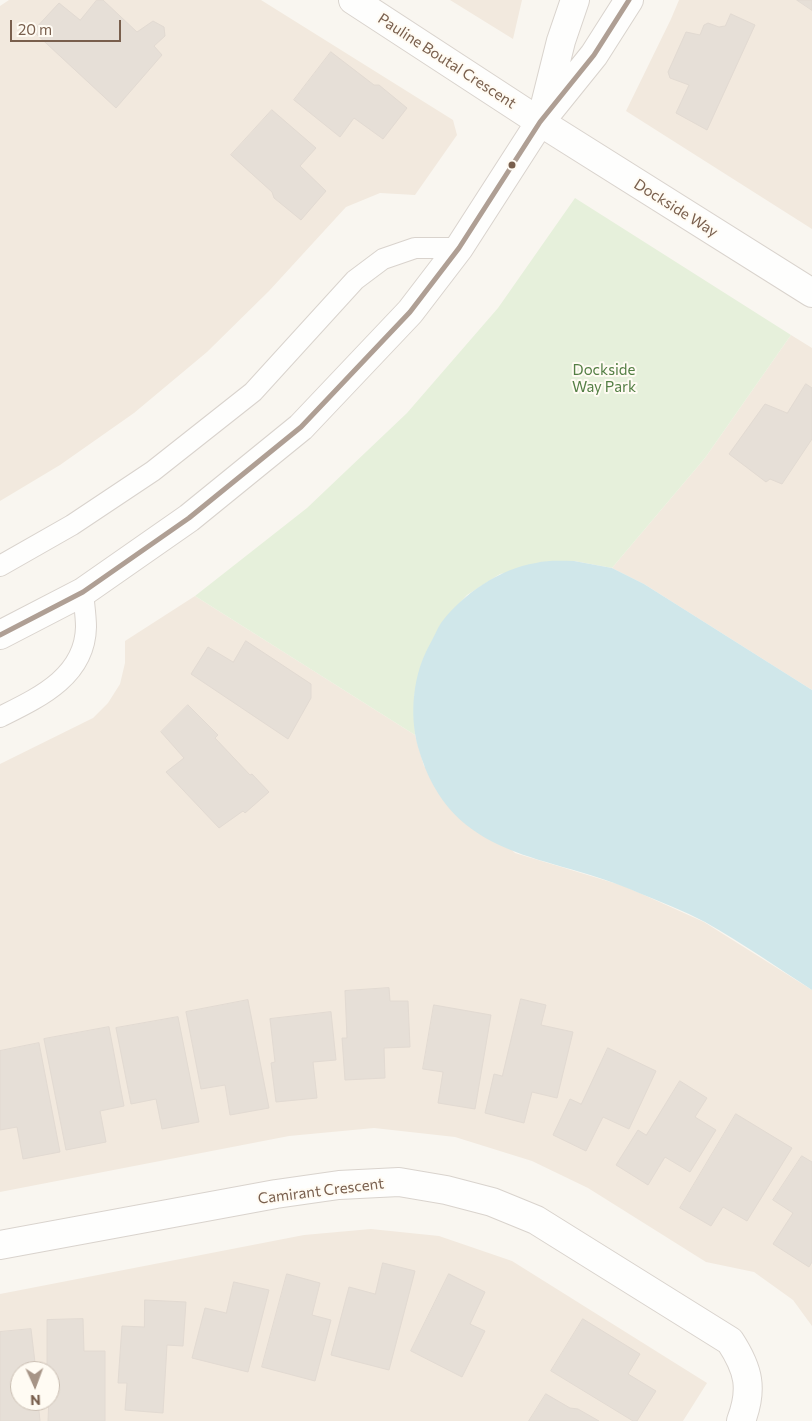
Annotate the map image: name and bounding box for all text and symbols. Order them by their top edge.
scale bar [12,10,124,42]
street label: Pauline Boutal Crescent [375,10,519,112]
text: 20 m [18,20,52,38]
unlabelled marker [507,160,517,170]
street label: Dockside Way [631,175,721,241]
park label: Dockside Way Park [572,361,636,396]
street label: Camirant Crescent [257,1174,385,1208]
north arrow [10,1361,60,1411]
text: N [30,1392,41,1409]

